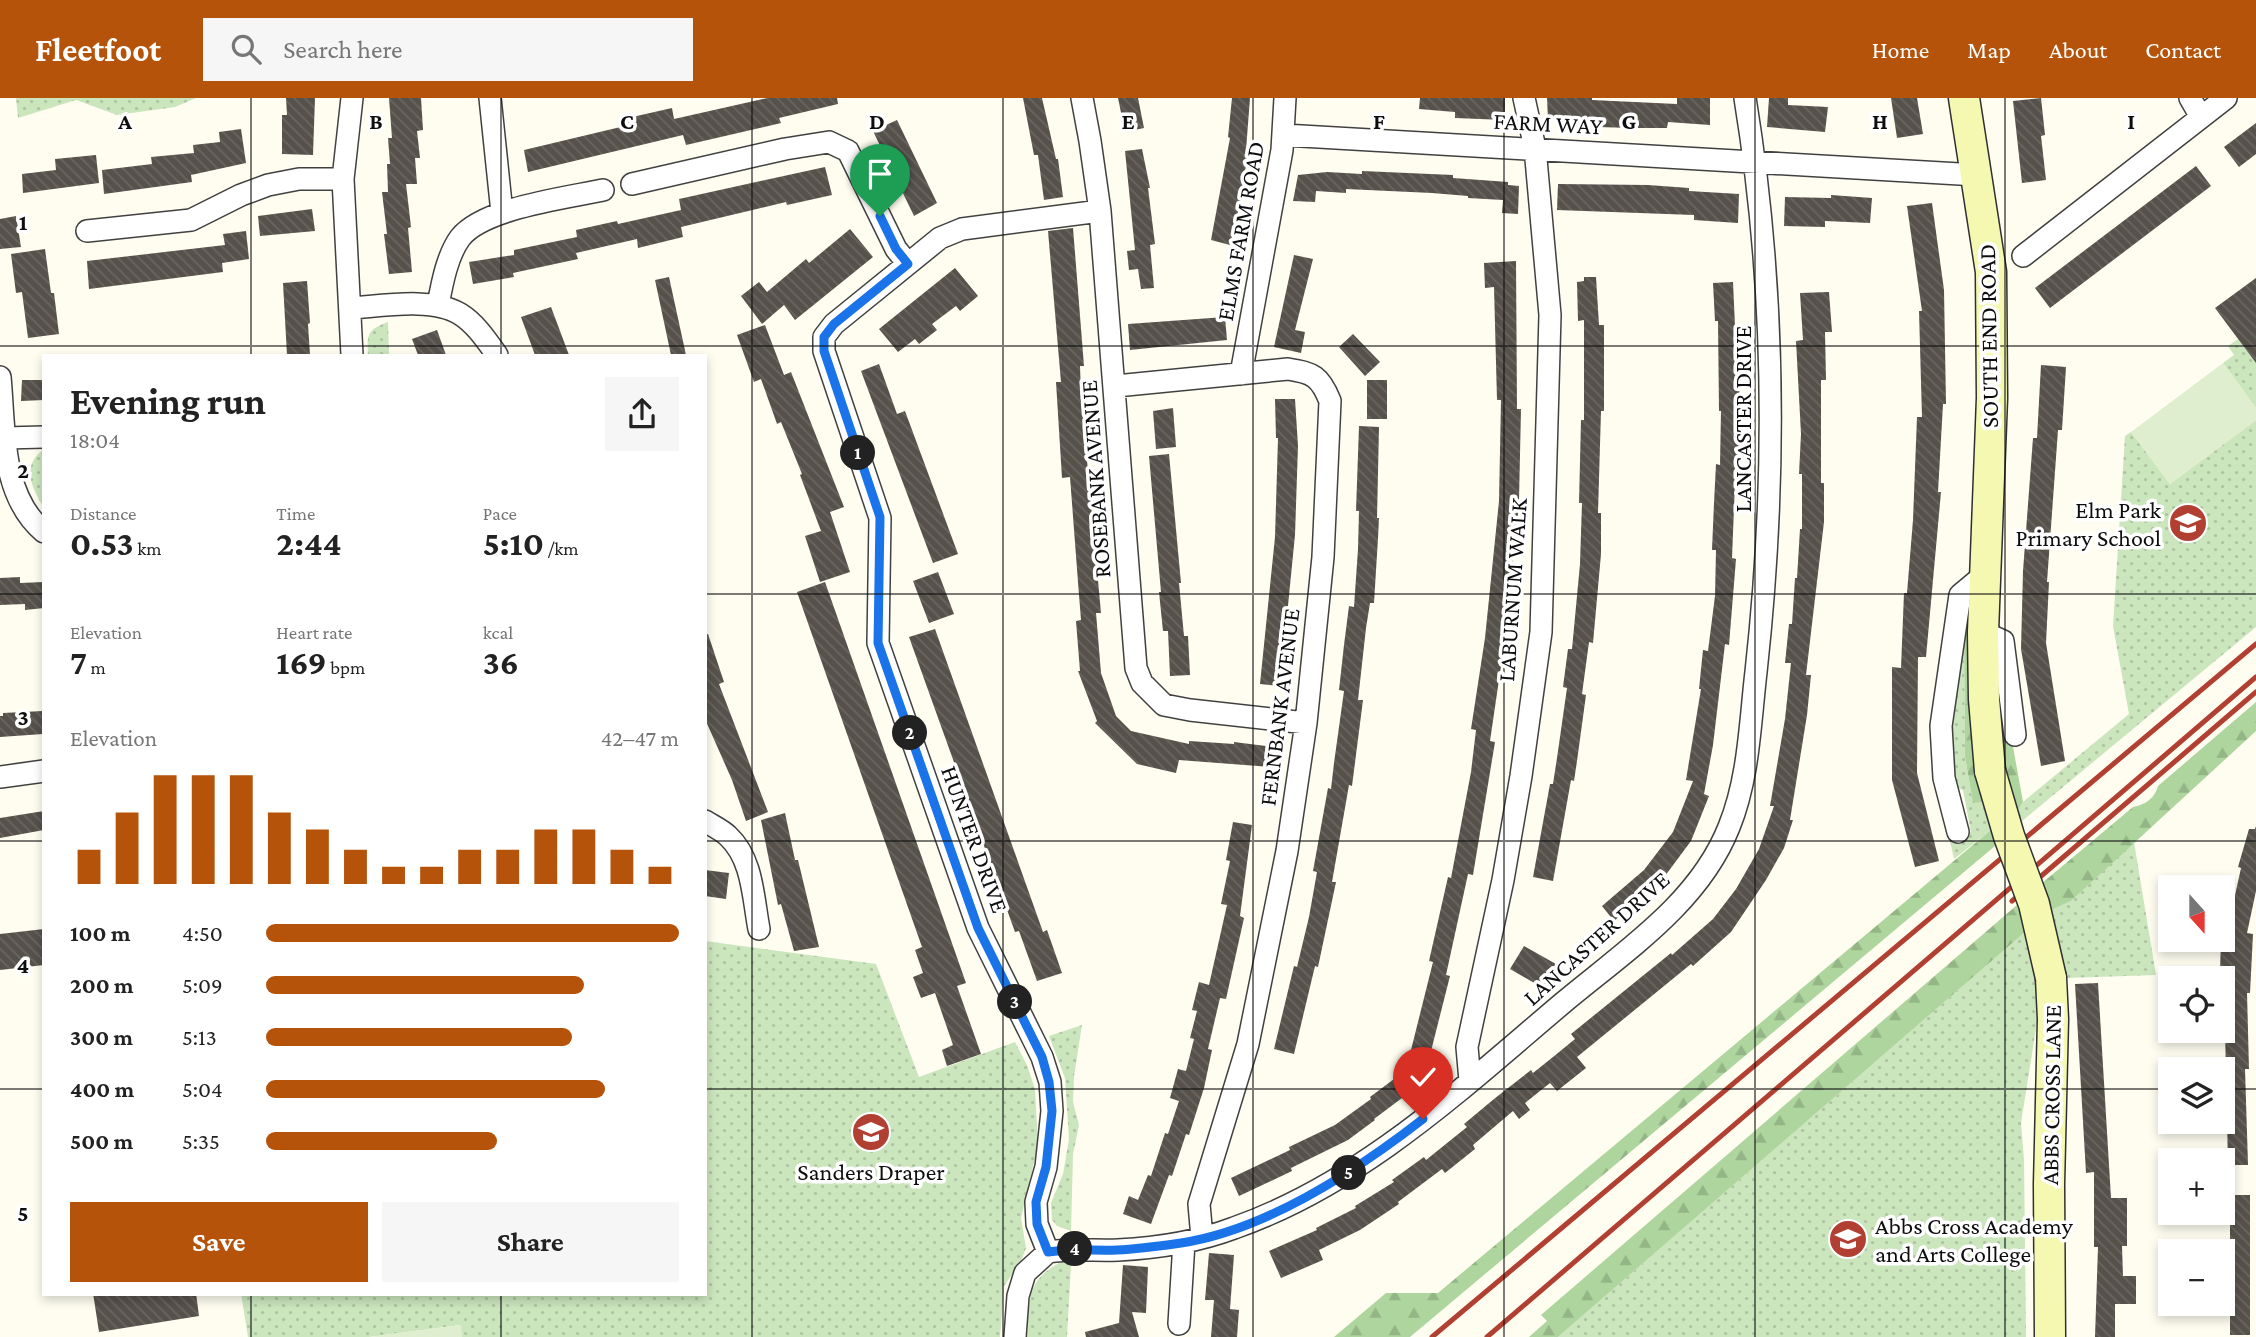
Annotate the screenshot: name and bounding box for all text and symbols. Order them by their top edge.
search box [203,18,693,81]
icon: search [227,30,265,68]
text: Fleetfoot [35,31,161,68]
text: Search here [283,35,403,64]
text: Home [1872,36,1929,63]
text: Map [1967,36,2011,63]
text: About [2049,36,2107,63]
text: Contact [2145,36,2221,63]
street label: FARM WAY [1493,107,1604,139]
text: A [117,108,132,134]
text: B [369,108,383,134]
text: C [620,108,634,134]
text: D [869,108,885,134]
text: E [1121,108,1135,134]
text: F [1373,108,1385,134]
text: G [1622,108,1637,134]
text: H [1872,108,1888,134]
text: I [2127,108,2135,134]
street label: ELMS FARM ROAD [1211,139,1269,323]
pin [850,144,910,216]
icon: arrive [861,155,899,193]
text: 1 [19,209,28,235]
street label: SOUTH END ROAD [1973,244,2003,428]
street label: LANCASTER DRIVE [1729,325,1756,513]
button: share [605,377,679,451]
street label: ROSEBANK AVENUE [1075,379,1115,579]
text: Evening run [70,380,266,422]
text: 18:04 [70,427,120,453]
pin: 1 [840,436,876,470]
text: 1 [854,442,861,463]
text: 2 [17,457,29,483]
place label: Elm Park Primary School [2016,496,2162,551]
street label: LABURNUM WALK [1492,497,1532,683]
school or university icon: Elm Park Primary School [2167,502,2209,544]
text: Distance [70,503,136,524]
text: Time [276,503,315,524]
text: Pace [483,503,517,524]
text: 0.53 [70,524,134,563]
text: 2:44 [276,524,342,563]
text: 5:10 [483,524,544,563]
text: km [134,538,161,559]
text: /km [544,538,579,559]
street label: FERNBANK AVENUE [1253,607,1305,807]
text: Elevation [70,622,142,643]
text: Heart rate [276,622,352,643]
text: kcal [483,622,513,643]
text: 7 [70,643,87,682]
text: 169 [276,643,327,682]
text: 36 [483,643,519,682]
text: m [87,657,106,678]
text: bpm [327,657,365,678]
text: 3 [17,704,29,730]
pin: 2 [892,716,928,750]
text: 2 [905,722,914,743]
text: Elevation [70,725,157,751]
text: 42–47 m [601,725,679,751]
street label: HUNTER DRIVE [936,762,1014,916]
street label: LANCASTER DRIVE [1517,865,1675,1011]
north arrow [2158,875,2235,952]
map controls [2158,875,2235,1316]
text: 100 m [70,920,130,946]
text: 4:50 [182,920,223,946]
text: 4 [17,952,29,978]
button: locate [2158,966,2235,1043]
text: 200 m [70,972,134,998]
text: 5:09 [182,972,223,998]
pin: 3 [998,984,1032,1020]
text: 3 [1010,991,1019,1012]
street label: ABBS CROSS LANE [2036,1005,2066,1185]
text: 300 m [70,1024,133,1050]
text: 5:13 [182,1024,217,1050]
pin [1393,1047,1453,1119]
button: layers [2158,1057,2235,1134]
icon: check [1404,1058,1442,1096]
text: 400 m [70,1076,134,1102]
text: 5:04 [182,1076,223,1102]
school or university icon: Sanders Draper [850,1111,892,1153]
text: 500 m [70,1128,133,1154]
text: 5:35 [182,1128,220,1154]
button: + [2158,1148,2235,1225]
pin: 5 [1332,1156,1366,1190]
place label: Sanders Draper [797,1158,945,1185]
text: 5 [1344,1162,1353,1183]
text: 5 [17,1200,29,1226]
button: Save [70,1202,368,1282]
button: Share [382,1202,679,1282]
place label: Abbs Cross Academy and Arts College [1875,1212,2074,1267]
school or university icon: Abbs Cross Academy and Arts College [1827,1218,1869,1260]
pin: 4 [1058,1232,1092,1266]
text: 4 [1069,1238,1080,1259]
button: − [2158,1239,2235,1316]

